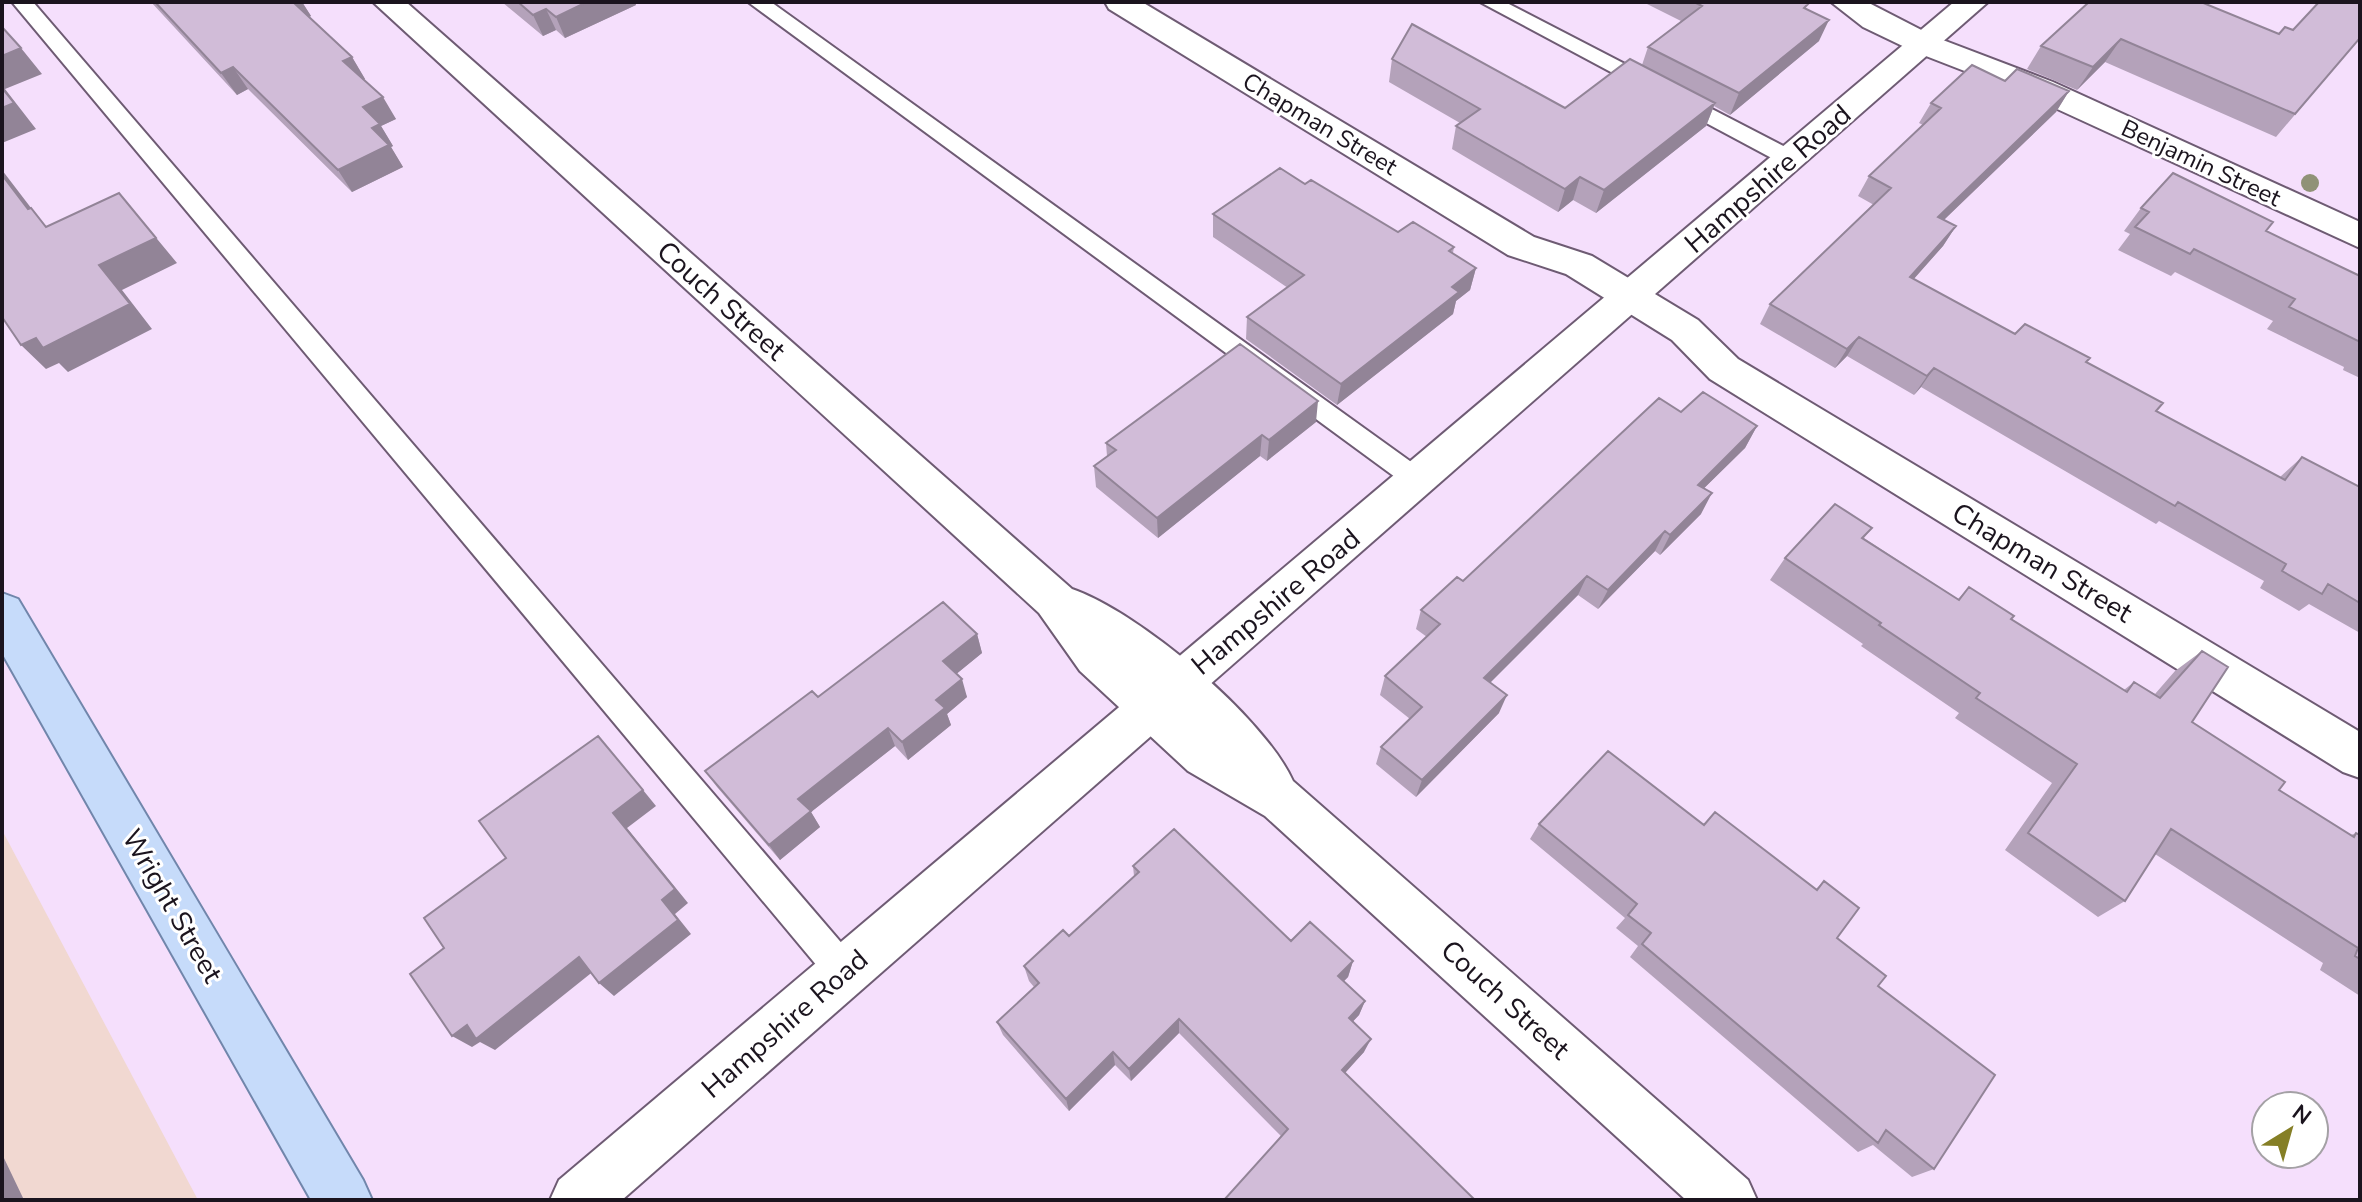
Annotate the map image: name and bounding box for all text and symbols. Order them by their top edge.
street label: Chapman Street [1237,65,1404,183]
street label: Hampshire Road [1677,96,1859,262]
street label: Benjamin Street [2116,112,2286,214]
street label: Couch Street [648,233,794,369]
street label: Chapman Street [1945,494,2139,632]
street label: Hampshire Road [1184,520,1368,684]
street label: Wright Street [113,822,231,990]
street label: Couch Street [1432,932,1578,1068]
street label: Hampshire Road [694,941,876,1107]
north arrow [2250,1090,2330,1170]
text: N [2286,1098,2317,1132]

